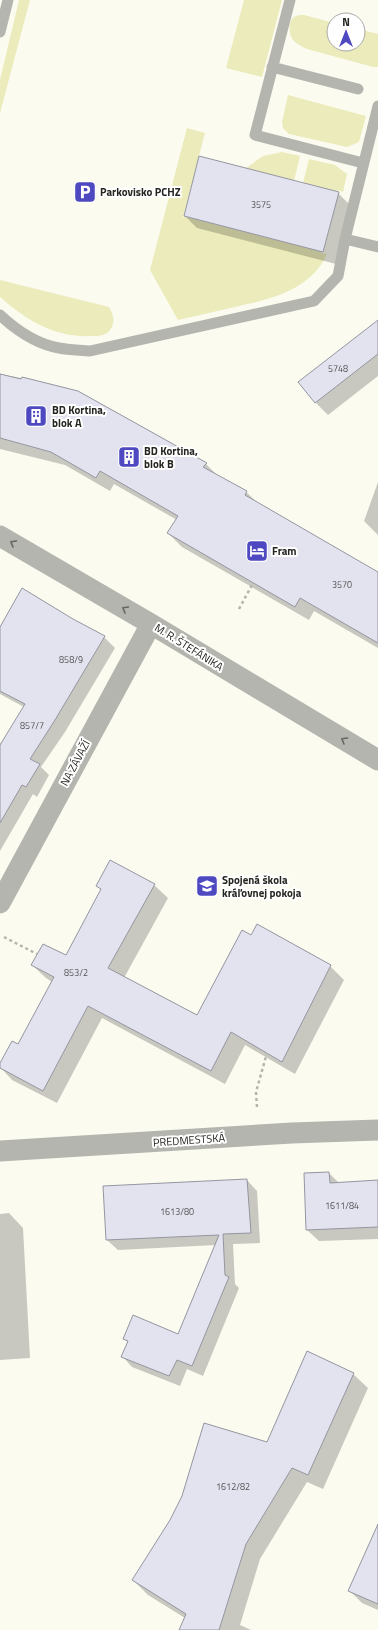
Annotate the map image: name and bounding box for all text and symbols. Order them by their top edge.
north arrow [326,12,366,52]
text: N [342,14,350,30]
parking icon: Parkovisko PCHZ [72,179,98,205]
place label: Parkovisko PCHZ [100,184,181,200]
house number: 3575 [251,198,271,211]
house number: 5748 [328,362,348,375]
place label: BD Kortina, blok A [52,402,106,431]
building icon: BD Kortina, blok A [23,403,49,429]
place label: BD Kortina, blok B [144,443,198,472]
building icon: BD Kortina, blok B [116,444,142,470]
hotel icon: Fram [244,538,270,564]
one-way arrow [10,541,17,548]
place label: Fram [272,543,297,559]
house number: 3570 [332,578,352,591]
one-way arrow [122,606,129,613]
street label: M. R. ŠTEFÁNIKA [152,619,227,675]
house number: 858/9 [59,653,83,666]
house number: 857/7 [20,719,44,732]
street label: NA ZÁVAŽÍ [56,737,94,789]
one-way arrow [341,738,348,745]
place label: Spojená škola kráľovnej pokoja [222,872,302,901]
school or university icon: Spojená škola kráľovnej pokoja [194,873,220,899]
house number: 853/2 [64,966,88,979]
street label: PREDMESTSKÁ [152,1129,226,1151]
house number: 1611/84 [325,1199,359,1212]
house number: 1613/80 [160,1205,194,1218]
house number: 1612/82 [216,1480,250,1493]

